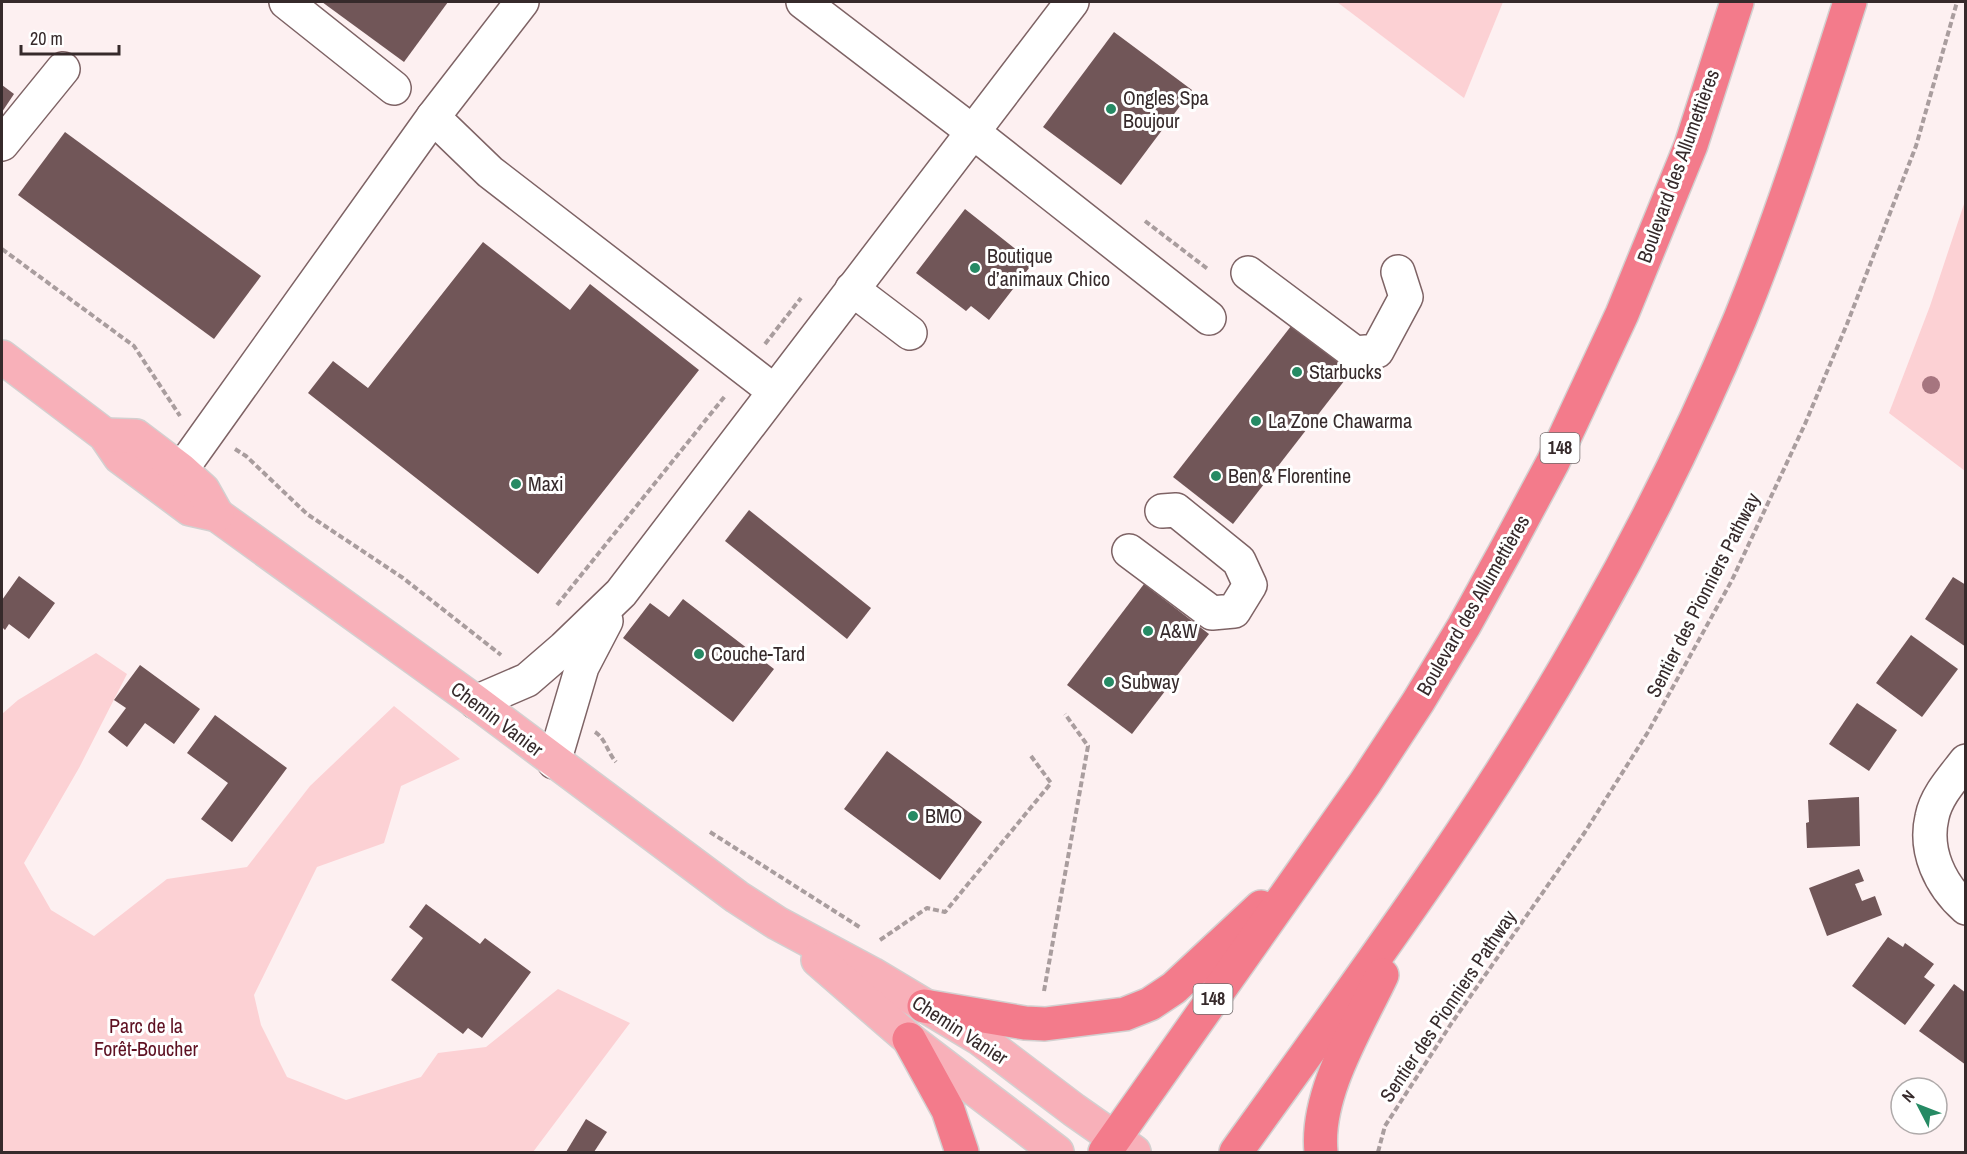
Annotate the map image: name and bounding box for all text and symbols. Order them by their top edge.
scale bar [21,18,118,56]
text: 20 m [30,26,63,51]
street label: Boulevard des Allumettières [1630,65,1725,266]
place label: Ongles Spa Boujour [1123,84,1209,134]
marker: Ongles Spa Boujour [1104,102,1118,116]
place label: Boutique d’animaux Chico [987,242,1110,292]
marker: Boutique d’animaux Chico [968,261,982,275]
place label: Starbucks [1309,358,1382,385]
marker: Starbucks [1290,365,1304,379]
place label: La Zone Chawarma [1268,407,1412,434]
marker: La Zone Chawarma [1249,414,1263,428]
road number: 148 [1540,433,1580,463]
place label: Ben & Florentine [1228,462,1351,489]
marker: Ben & Florentine [1209,469,1223,483]
place label: Maxi [528,470,564,497]
marker: Maxi [509,477,523,491]
street label: Sentier des Pionniers Pathway [1639,487,1766,702]
street label: Boulevard des Allumettières [1410,510,1535,700]
place label: A&W [1159,617,1198,644]
marker: A&W [1141,624,1155,638]
place label: Couche-Tard [711,640,805,667]
marker: Couche-Tard [692,647,706,661]
place label: Subway [1121,668,1180,695]
street label: Chemin Vanier [446,675,549,763]
marker: Subway [1102,675,1116,689]
place label: BMO [925,802,962,829]
marker: BMO [906,809,920,823]
street label: Sentier des Pionniers Pathway [1373,904,1522,1107]
road number: 148 [1194,984,1232,1014]
street label: Chemin Vanier [907,989,1014,1071]
park label: Parc de la Forêt-Boucher [94,1012,199,1062]
north arrow [1889,1076,1949,1136]
text: N [1897,1085,1919,1107]

